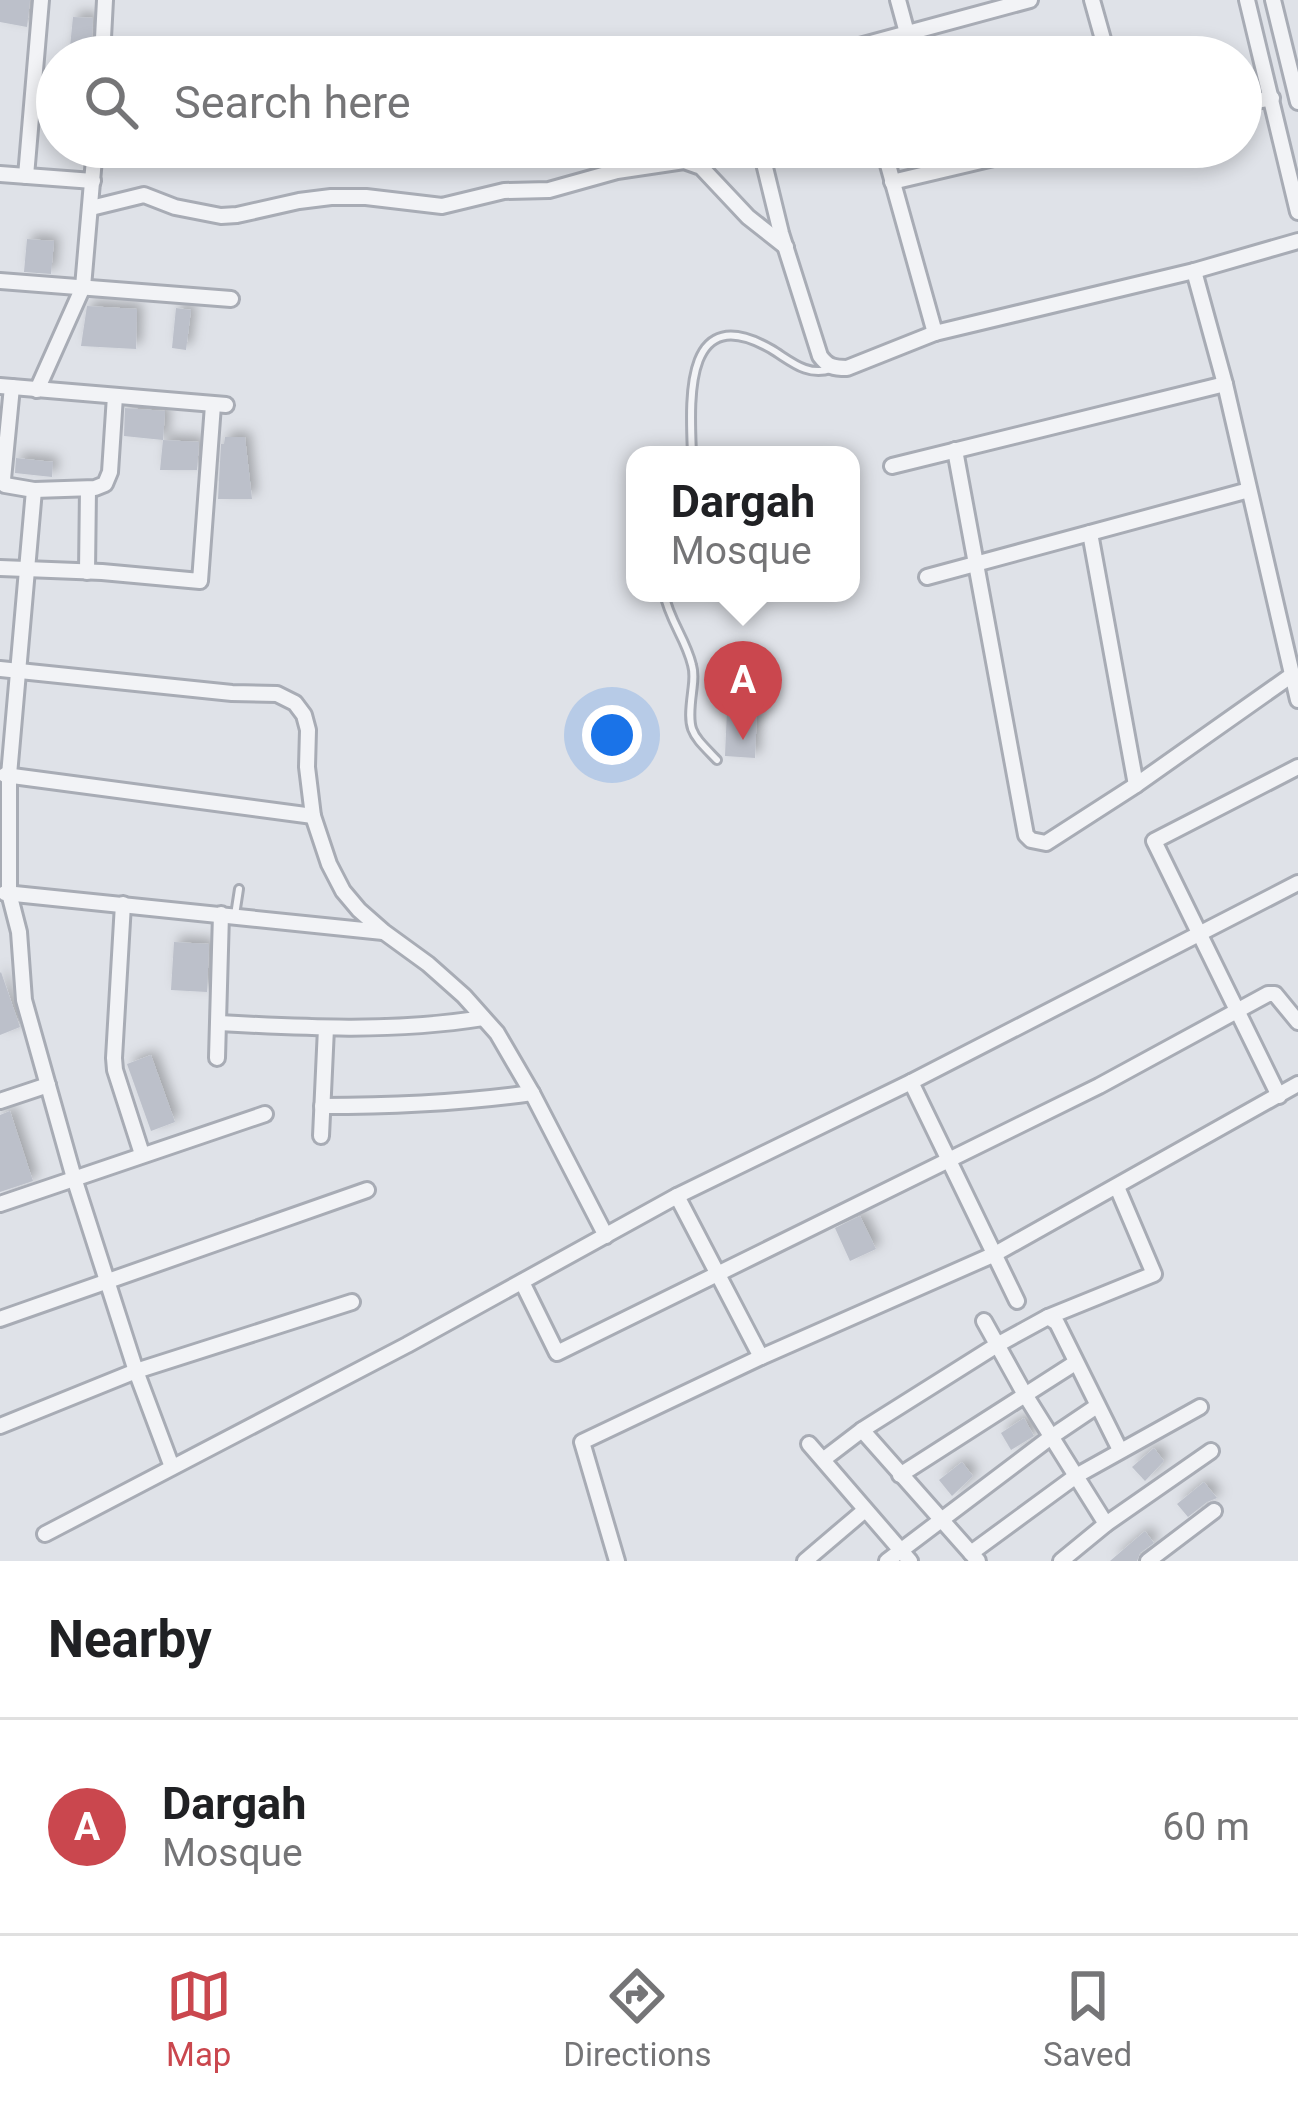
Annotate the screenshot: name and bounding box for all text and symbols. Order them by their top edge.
search box [36,36,1262,168]
icon: search [78,69,144,135]
text: Search here [174,76,411,129]
popup [626,446,860,602]
text: Dargah [671,475,815,528]
text: Mosque [671,528,812,574]
pin: A [704,641,782,740]
your location [582,705,642,765]
text: Nearby [48,1610,212,1669]
text: Dargah [162,1777,306,1830]
text: A [74,1804,100,1850]
text: 60 m [1162,1804,1250,1850]
text: Mosque [162,1830,303,1876]
tab: Map [166,1963,232,2074]
tab: Directions [563,1963,712,2074]
tab: Saved [1043,1963,1132,2074]

